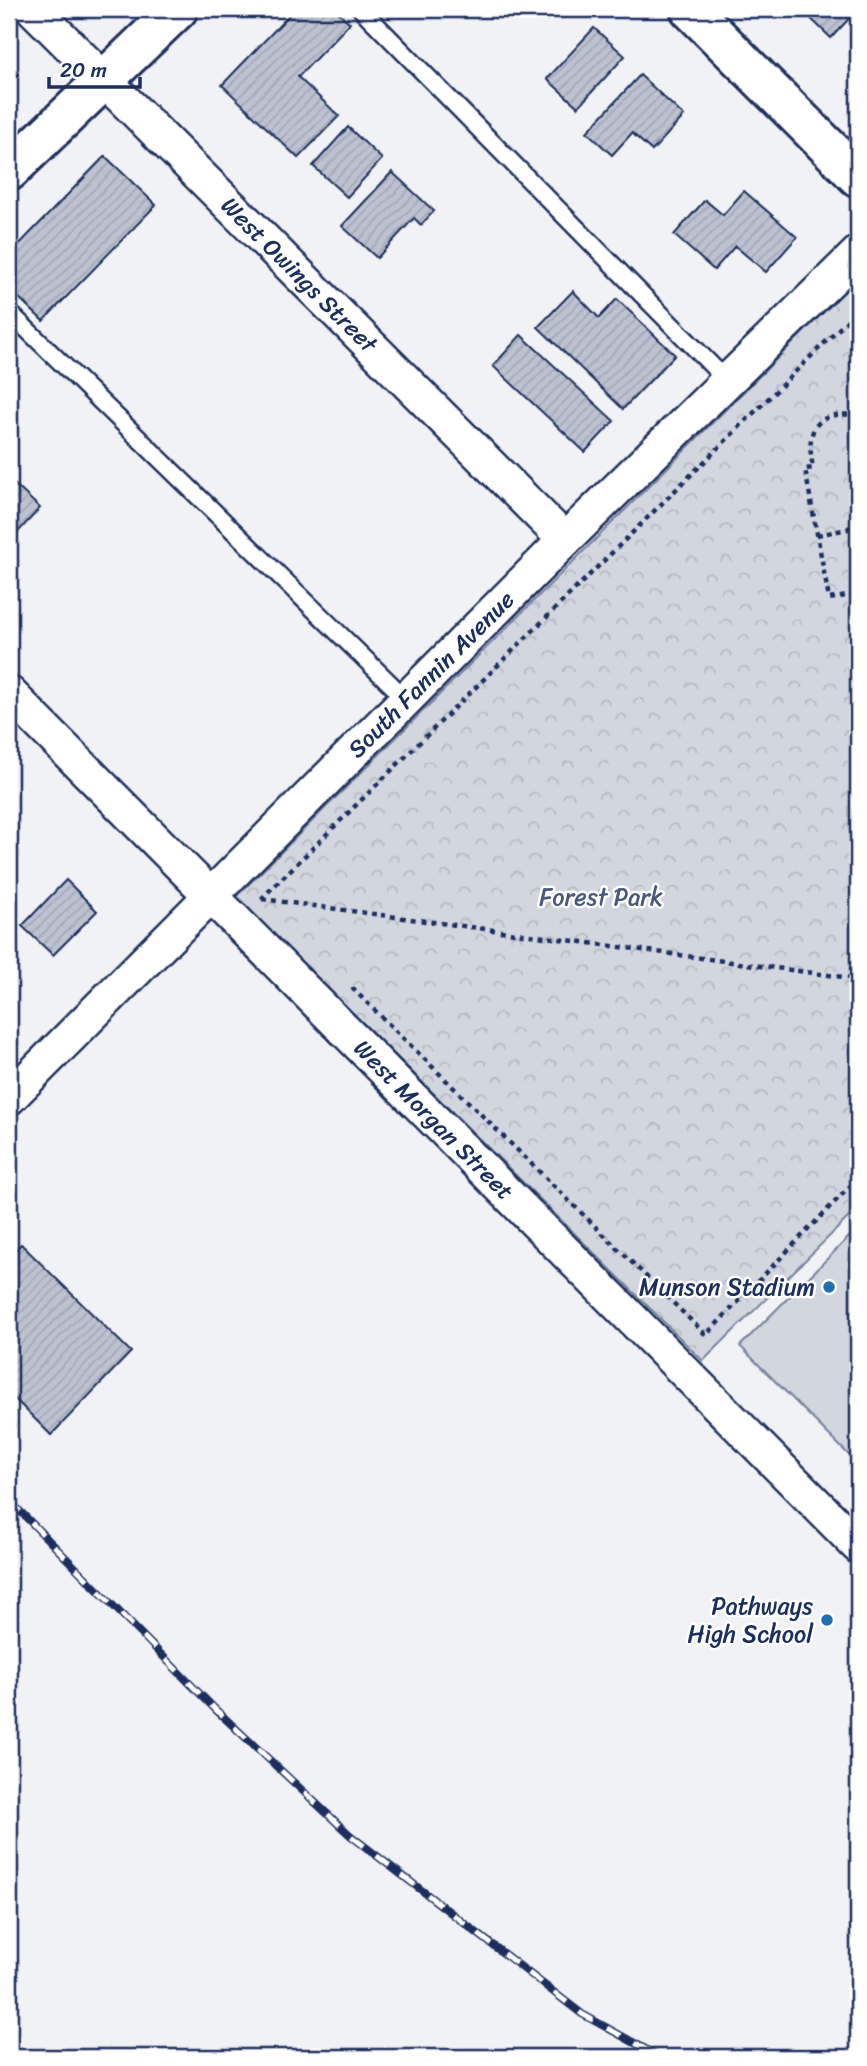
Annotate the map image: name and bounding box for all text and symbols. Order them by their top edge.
scale bar [49,46,140,90]
text: 20 m [60,51,107,89]
street label: West Owings Street [211,186,389,364]
street label: South Fannin Avenue [337,580,525,769]
park label: Forest Park [539,876,663,918]
street label: West Morgan Street [343,1029,524,1210]
place label: Munson Stadium [639,1266,815,1308]
marker: Munson Stadium [821,1279,837,1295]
place label: Pathways High School [688,1585,814,1655]
marker: Pathways High School [819,1612,835,1628]

